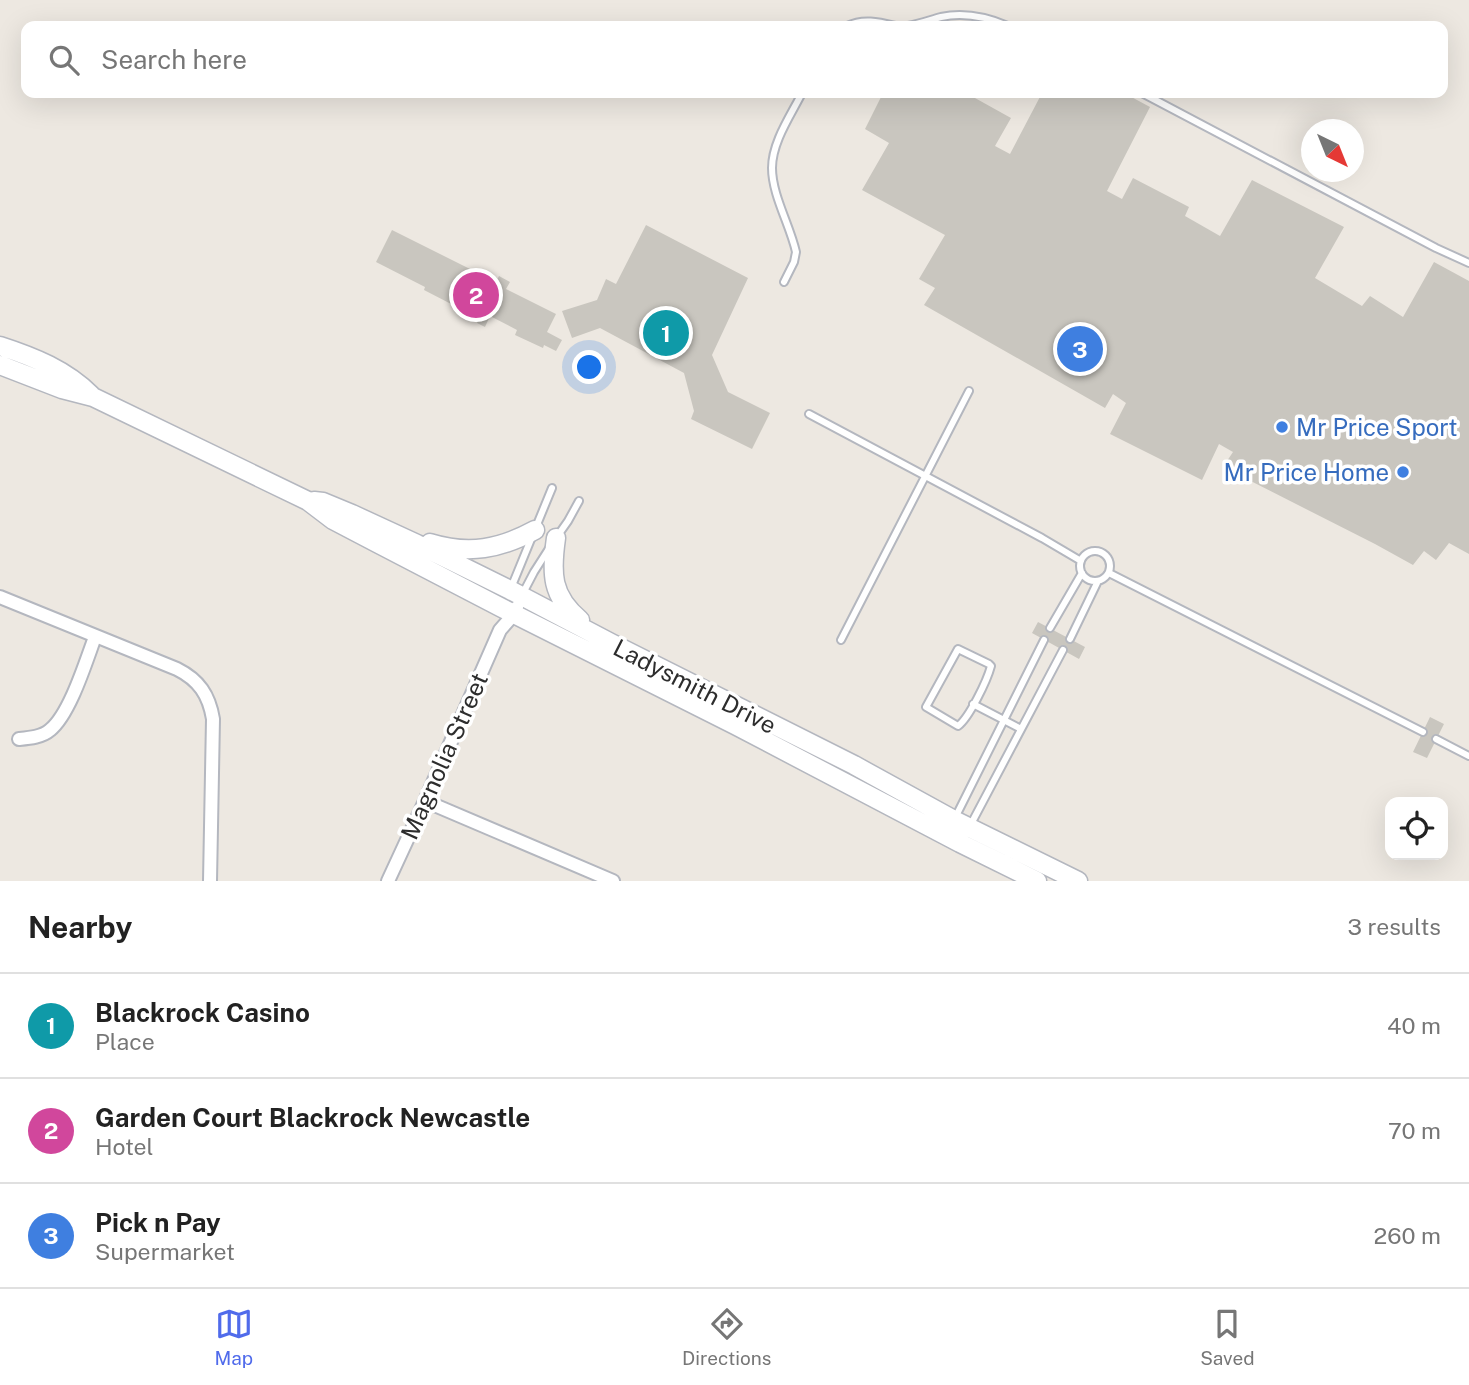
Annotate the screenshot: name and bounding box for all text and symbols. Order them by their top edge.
search box [21,21,1448,98]
icon: search [45,41,83,79]
text: Search here [101,44,247,75]
north arrow [1301,119,1364,182]
pin: 2 [453,269,499,321]
pin: 1 [643,307,689,359]
pin: 3 [1057,323,1103,375]
your location [572,350,606,384]
place label: Mr Price Sport [1296,413,1458,441]
marker: Mr Price Sport [1274,419,1290,435]
place label: Mr Price Home [1224,458,1389,486]
marker: Mr Price Home [1395,464,1411,480]
street label: Ladysmith Drive [609,633,781,739]
street label: Magnolia Street [395,668,493,844]
map controls [1385,797,1448,860]
button: locate [1385,797,1448,860]
text: Nearby [28,909,132,945]
text: 3 results [1347,913,1441,940]
text: Blackrock Casino [95,997,310,1028]
text: 1 [46,1012,56,1039]
text: 40 m [1387,1012,1441,1039]
text: Place [95,1028,155,1055]
text: Garden Court Blackrock Newcastle [95,1102,530,1133]
text: 2 [44,1117,58,1144]
text: 70 m [1388,1117,1441,1144]
text: Hotel [95,1133,154,1160]
text: Pick n Pay [95,1207,221,1238]
text: 3 [43,1222,59,1249]
text: 260 m [1374,1222,1441,1249]
text: Supermarket [95,1238,235,1265]
tab: Map [214,1305,253,1369]
tab: Directions [682,1305,771,1369]
tab: Saved [1200,1305,1255,1369]

